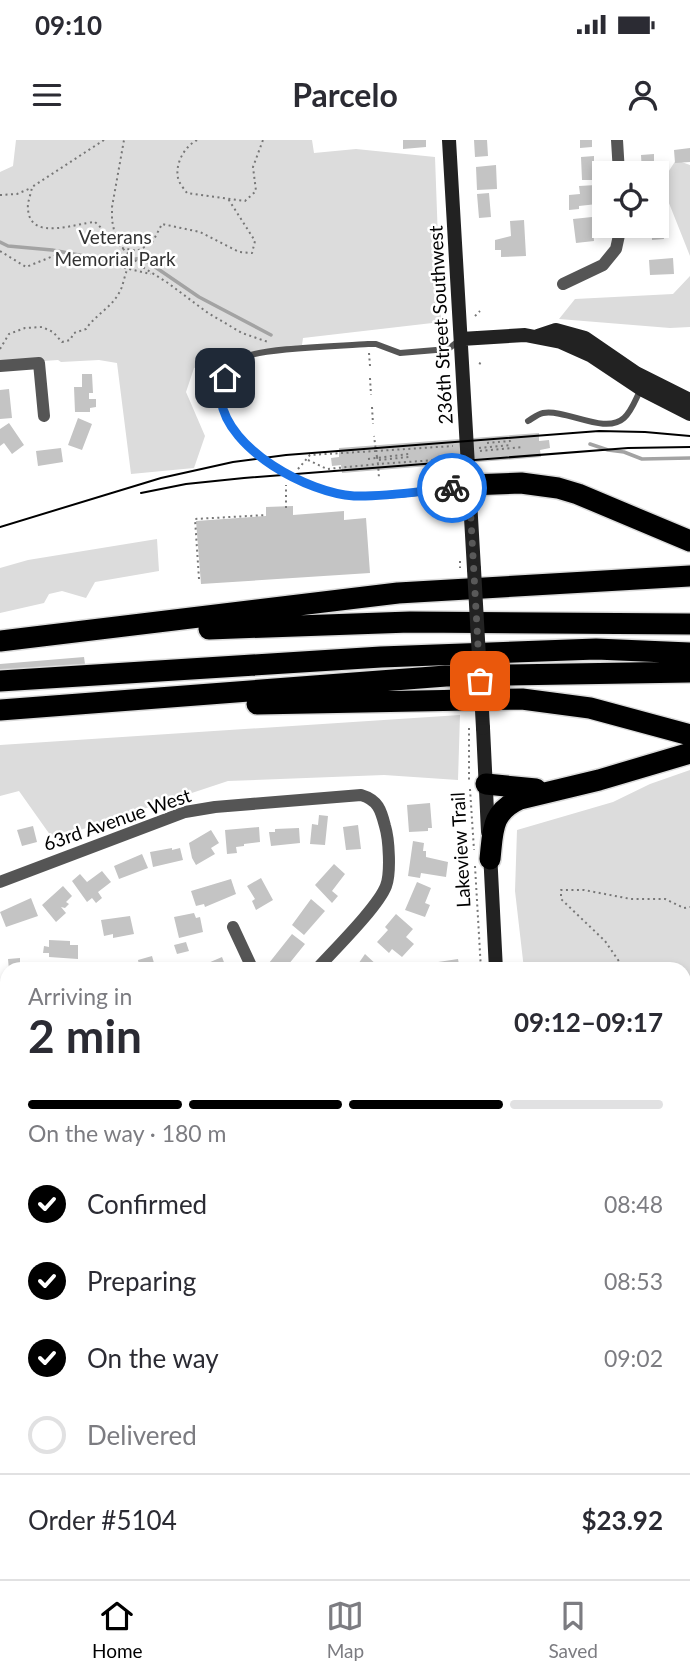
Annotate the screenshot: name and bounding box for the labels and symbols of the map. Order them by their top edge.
park label: Veterans Memorial Park [54,225,176,270]
street label: 236th Street Southwest [423,225,457,425]
pin [195,348,255,408]
courier [417,453,487,523]
pin [450,651,510,711]
street label: 63rd Avenue West [40,783,194,855]
street label: Lakeview Trail [445,792,475,908]

